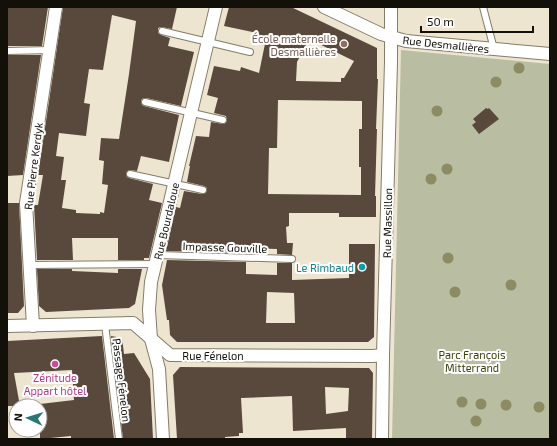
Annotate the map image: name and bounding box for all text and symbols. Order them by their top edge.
scale bar [421,8,533,34]
text: 50 m [427,14,454,28]
place label: École maternelle Desmallières [252,32,336,58]
street label: Rue Desmallières [402,33,490,55]
marker: École maternelle Desmallières [339,39,349,49]
street label: Rue Pierre Kerdyk [21,121,45,210]
street label: Rue Bourdaloue [151,181,181,261]
street label: Rue Massillon [380,188,394,258]
street label: Impasse Gouville [182,239,268,255]
place label: Le Rimbaud [296,261,354,274]
marker: Le Rimbaud [357,262,367,272]
street label: Passage Fénelon [110,338,134,422]
park label: Parc François Mitterrand [438,348,506,374]
street label: Rue Fénelon [182,349,244,362]
marker: Zénitude Appart hôtel [50,359,60,369]
place label: Zénitude Appart hôtel [24,371,87,397]
north arrow [8,398,48,438]
text: N [11,413,24,422]

